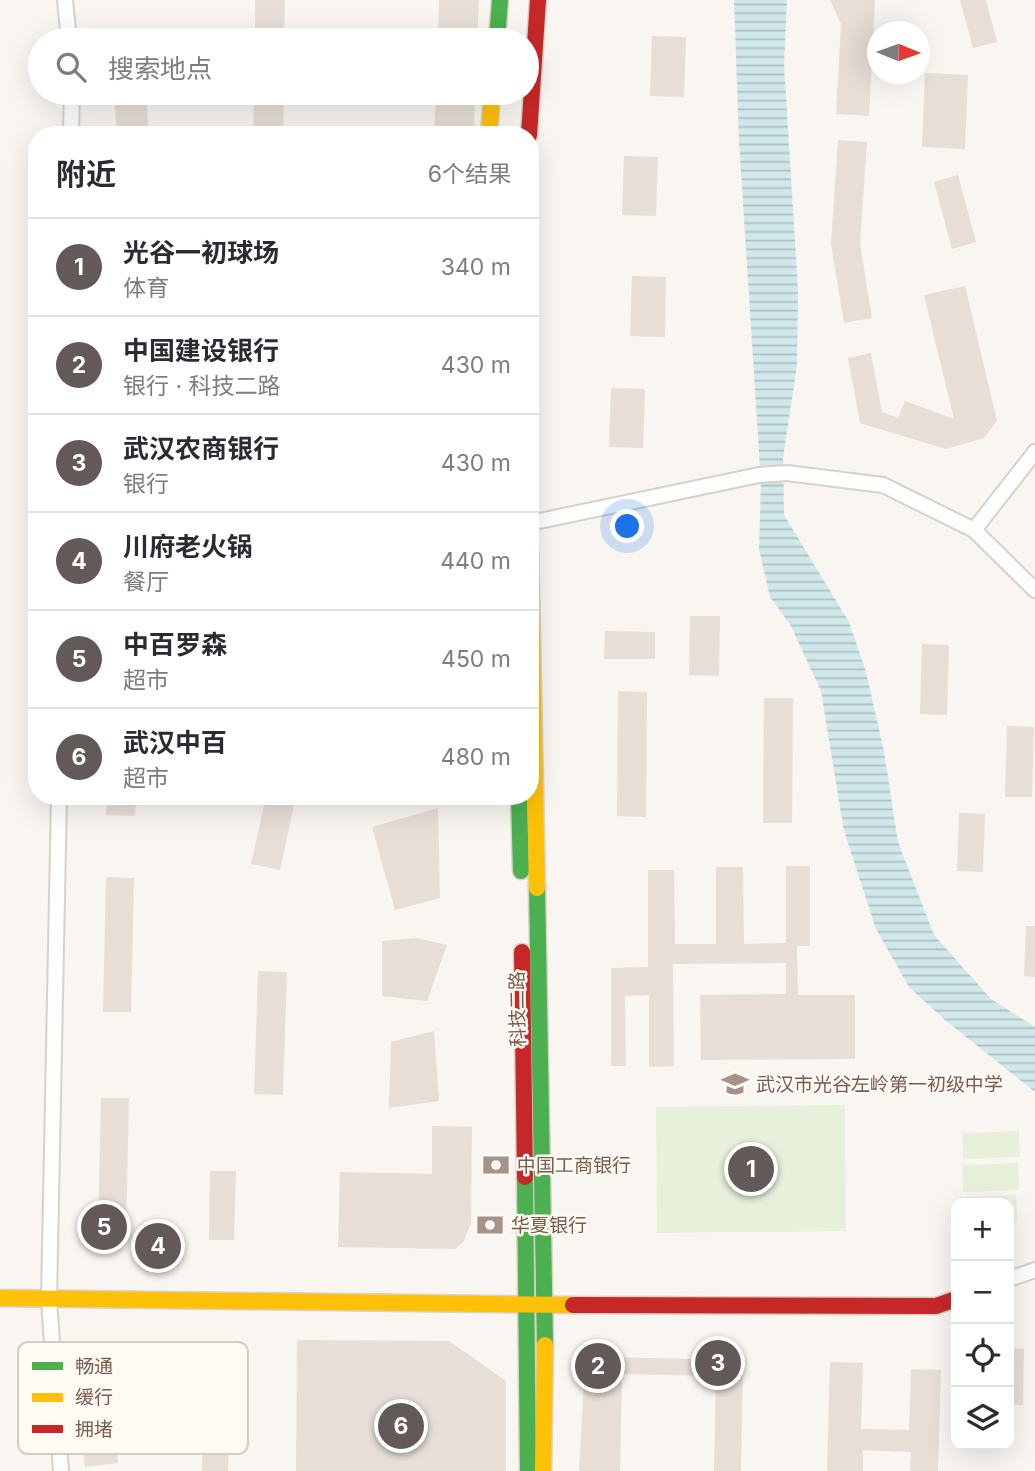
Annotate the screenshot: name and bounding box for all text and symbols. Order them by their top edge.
north arrow [867,21,930,84]
search box [28,28,539,105]
icon: search [52,48,90,86]
text: 搜索地点 [108,53,212,84]
text: 附近 [56,156,116,192]
text: 6个结果 [428,160,511,188]
text: 光谷一初球场 [123,237,279,268]
text: 1 [74,253,84,281]
text: 340 m [441,253,511,281]
text: 体育 [123,274,169,302]
text: 中国建设银行 [123,335,279,366]
text: 2 [72,351,86,379]
text: 430 m [441,351,511,379]
text: 银行 · 科技二路 [123,372,281,400]
text: 武汉农商银行 [123,433,279,464]
text: 3 [72,449,86,477]
text: 430 m [441,449,511,477]
text: 银行 [123,470,169,498]
your location [610,509,644,543]
text: 川府老火锅 [123,531,253,562]
text: 4 [71,547,87,575]
text: 440 m [440,547,511,575]
text: 餐厅 [123,568,169,596]
text: 中百罗森 [123,629,227,660]
text: 5 [72,645,86,673]
text: 450 m [441,645,511,673]
text: 超市 [123,666,169,694]
text: 武汉中百 [123,727,227,758]
text: 6 [72,743,86,771]
text: 480 m [441,743,511,771]
text: 超市 [123,764,169,792]
street label: 科技二路 [505,971,530,1047]
school or university icon: 武汉市光谷左岭第一初级中学 [720,1069,750,1099]
place label: 武汉市光谷左岭第一初级中学 [756,1073,1003,1096]
pin: 1 [728,1143,774,1195]
bank icon: 中国工商银行 [481,1150,511,1180]
place label: 中国工商银行 [517,1154,631,1177]
map controls [951,1198,1014,1450]
button: + [951,1198,1014,1261]
pin: 5 [81,1201,127,1253]
bank icon: 华夏银行 [475,1210,505,1240]
place label: 华夏银行 [511,1214,587,1237]
pin: 4 [135,1220,181,1272]
button: − [951,1261,1014,1324]
button: locate [951,1324,1014,1387]
pin: 3 [695,1337,741,1389]
pin: 2 [575,1340,621,1392]
legend [18,1342,248,1454]
text: 畅通 [75,1355,113,1378]
text: 缓行 [75,1386,113,1409]
button: layers [951,1387,1014,1450]
pin: 6 [378,1400,424,1452]
text: 拥堵 [75,1418,113,1441]

